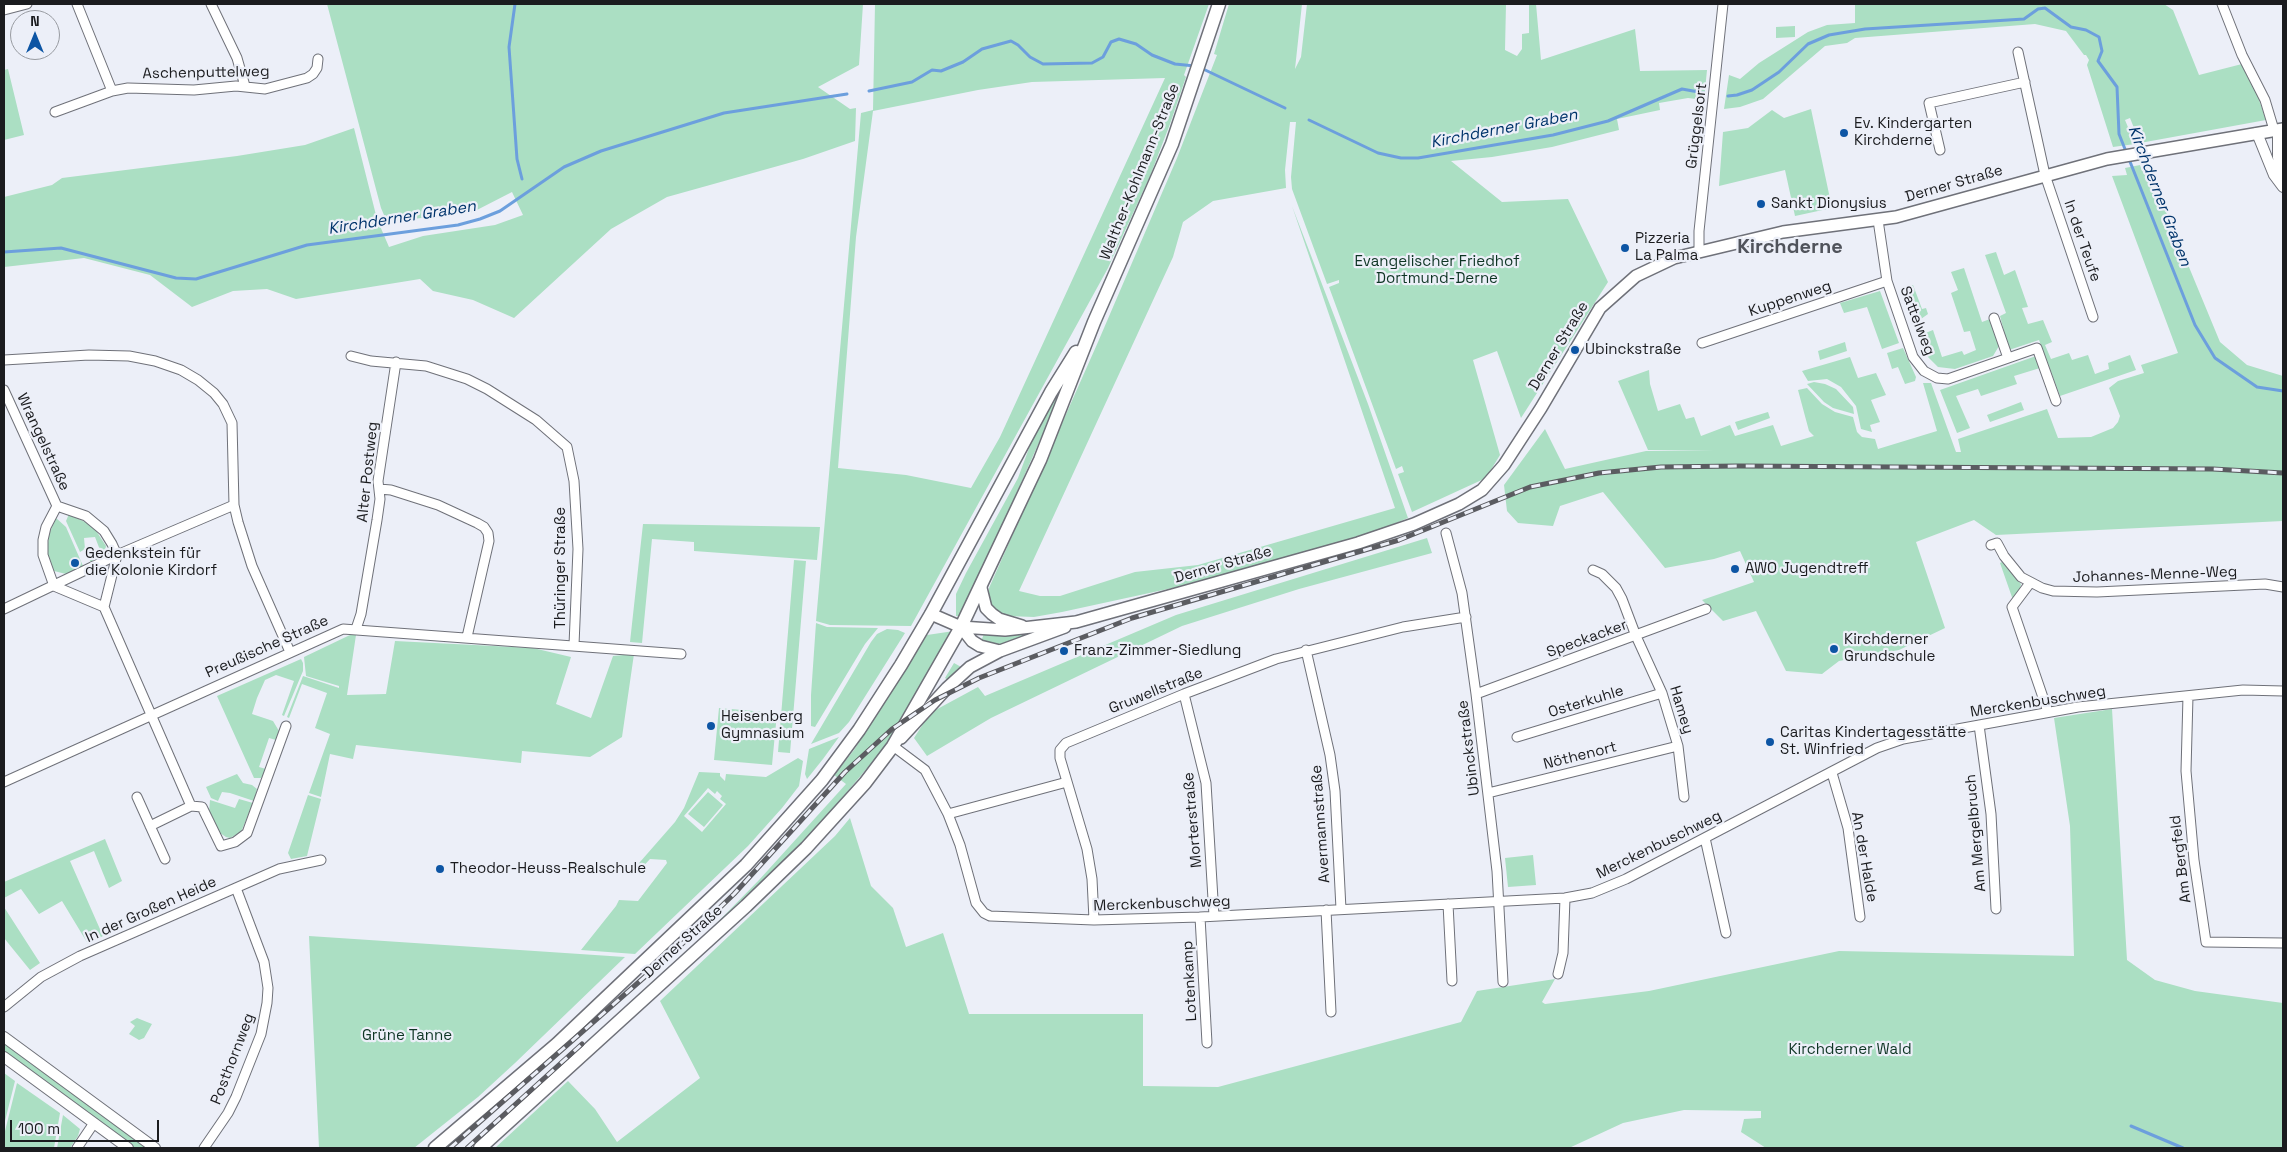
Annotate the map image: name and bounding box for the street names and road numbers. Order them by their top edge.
street label: Aschenputtelweg [142,63,270,83]
street label: Walther-Kohlmann-Straße [1096,81,1184,263]
street label: Grüggelsort [1683,82,1711,170]
street label: Derner Straße [1903,161,2005,207]
street label: In der Teufe [2060,198,2104,284]
street label: Kuppenweg [1746,277,1834,321]
street label: Sattelweg [1896,284,1938,358]
street label: Derner Straße [1525,298,1593,394]
street label: Wrangelstraße [13,390,73,494]
street label: Alter Postweg [354,421,382,523]
street label: Thüringer Straße [552,507,570,629]
street label: Derner Straße [1172,542,1274,588]
street label: Johannes-Menne-Weg [2072,563,2238,587]
street label: Preußische Straße [203,612,331,682]
street label: Speckacker [1544,616,1630,662]
street label: Gruwellstraße [1106,664,1206,718]
street label: Osterkuhle [1546,682,1626,722]
street label: Merckenbuschweg [1969,682,2107,722]
street label: Hamey [1665,684,1697,736]
street label: Ubinckstraße [1454,699,1484,797]
street label: Nöthenort [1541,738,1619,774]
street label: Avermannstraße [1308,764,1334,884]
street label: Morterstraße [1180,771,1206,869]
street label: Am Mergelbruch [1962,773,1990,893]
street label: Merckenbuschweg [1593,807,1725,883]
street label: An der Halde [1847,811,1881,903]
street label: Am Bergfeld [2167,814,2195,904]
street label: In der Großen Heide [83,873,219,947]
street label: Merckenbuschweg [1093,893,1231,915]
street label: Derner Straße [640,902,726,982]
street label: Lotenkamp [1179,940,1201,1022]
street label: Posthornweg [207,1011,259,1107]

